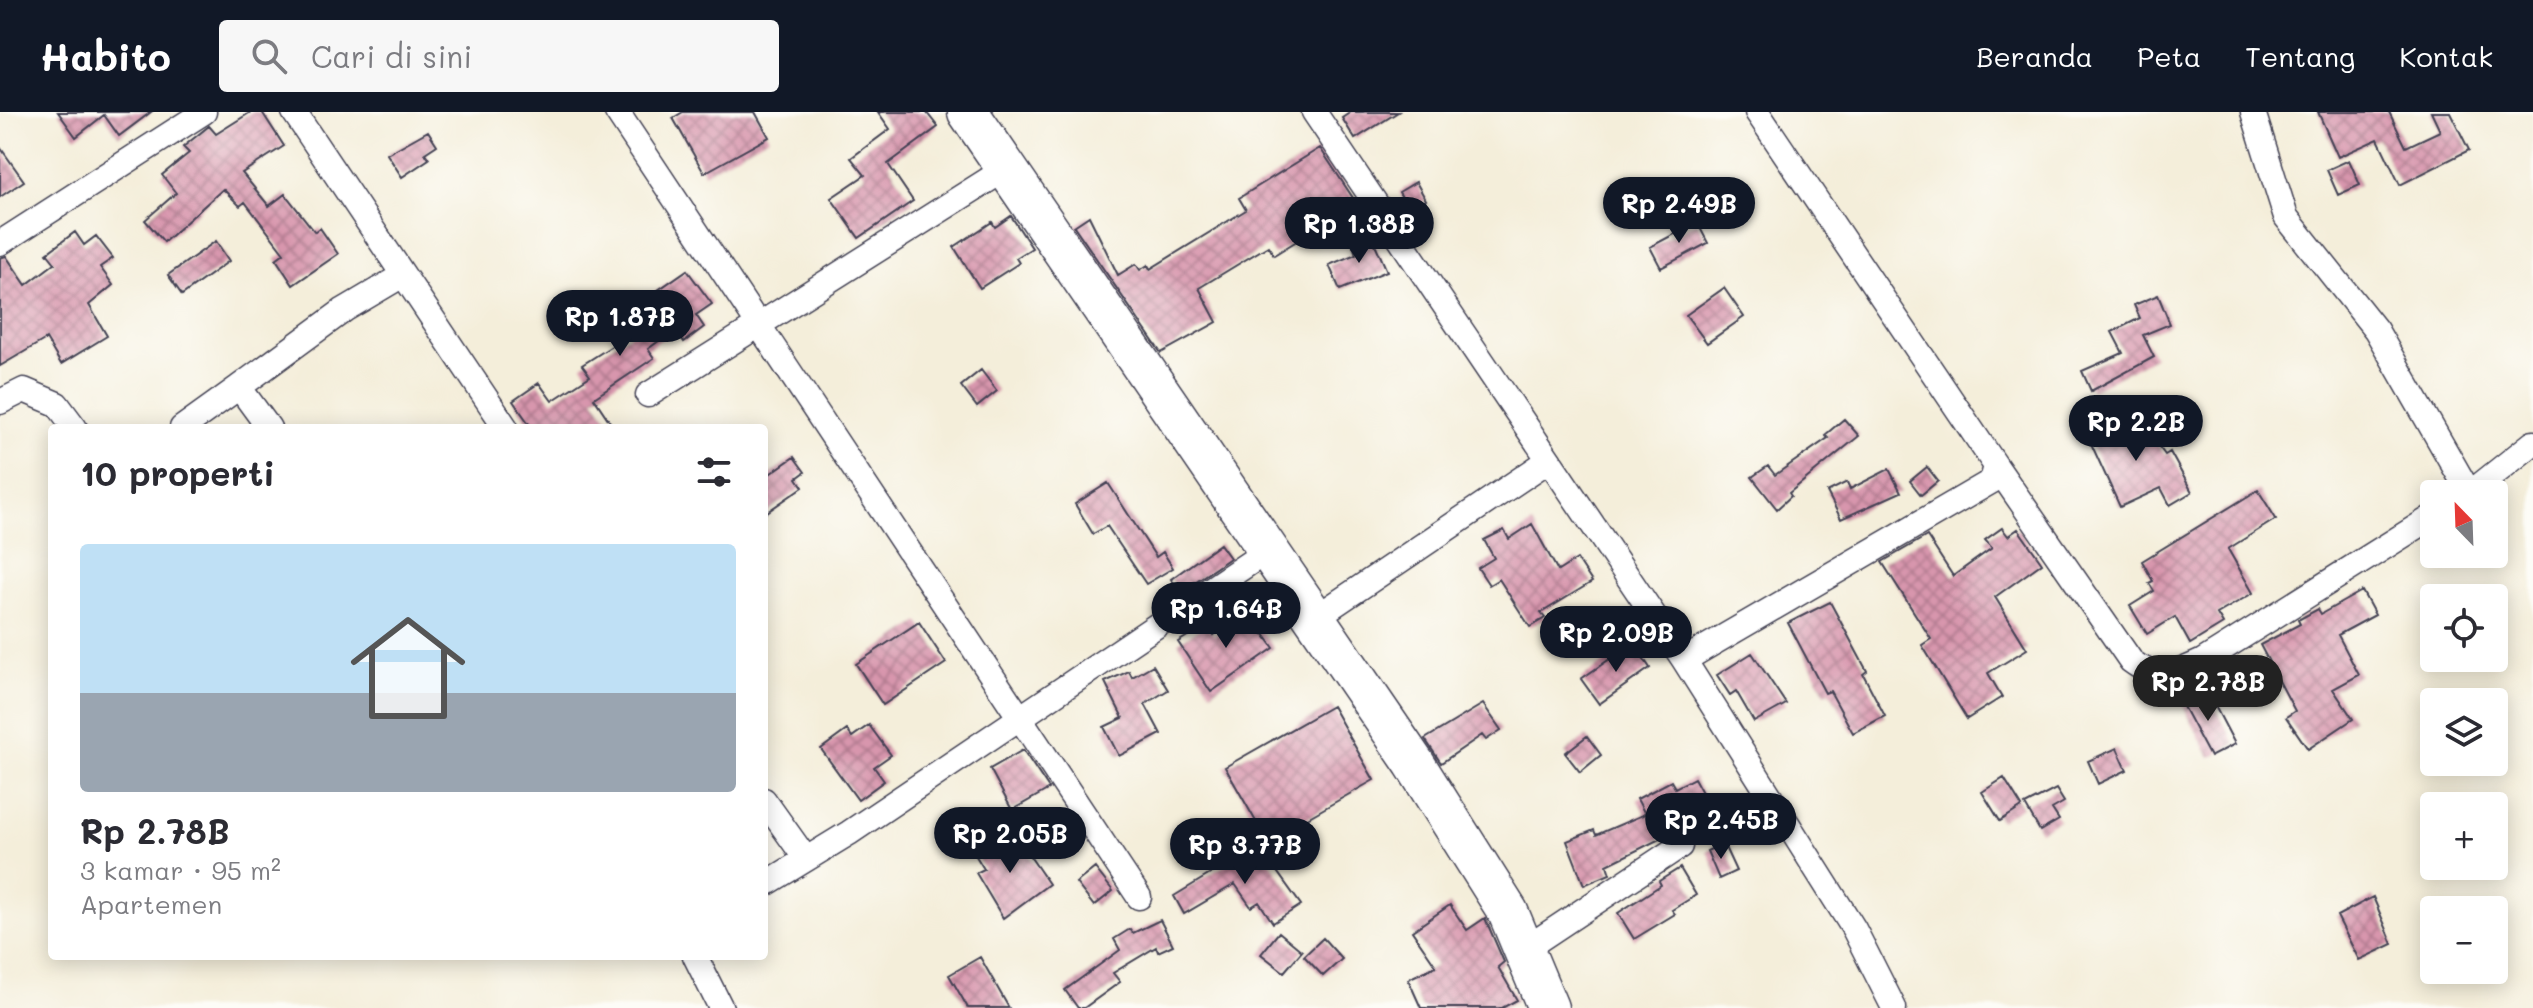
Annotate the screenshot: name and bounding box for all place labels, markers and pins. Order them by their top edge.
pin: Rp 2.49B [1596,177,1762,245]
pin: Rp 1.38B [1276,197,1442,265]
pin: Rp 1.87B [537,290,703,358]
pin: Rp 2.2B [2062,395,2210,463]
pin: Rp 1.64B [1143,582,1309,650]
pin: Rp 2.09B [1533,606,1699,674]
pin: Rp 2.78B [2125,655,2291,723]
pin: Rp 2.45B [1638,793,1804,861]
pin: Rp 2.05B [927,807,1093,875]
pin: Rp 3.77B [1162,818,1328,886]

